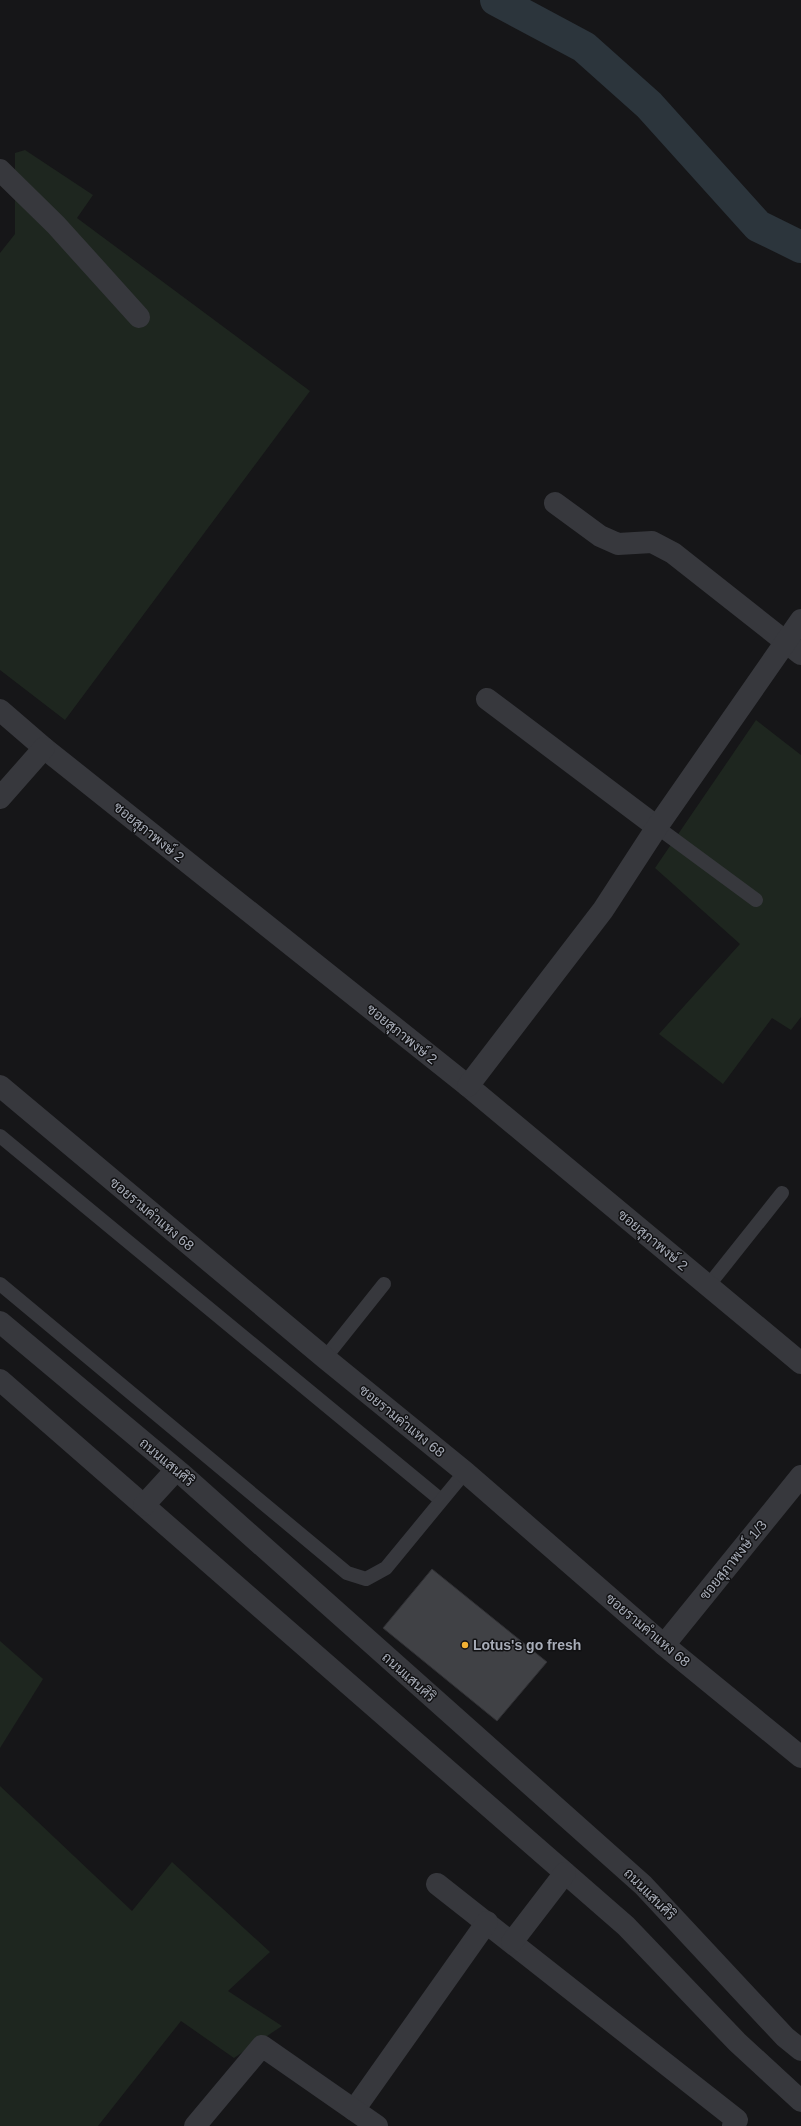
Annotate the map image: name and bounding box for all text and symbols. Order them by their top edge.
street label: ซอยสุภาพงษ์ 2 [109,798,188,867]
street label: ซอยสุภาพงษ์ 2 [362,1000,441,1069]
street label: ซอยรามคำแหง 68 [107,1174,198,1254]
street label: ซอยสุภาพงษ์ 2 [614,1205,692,1275]
street label: ซอยรามคำแหง 68 [356,1382,448,1460]
street label: ถนนแสนศิริ [136,1435,198,1490]
street label: ซอยสุภาพงษ์ 1/3 [695,1516,772,1604]
street label: ซอยรามคำแหง 68 [603,1590,694,1670]
place label: Lotus's go fresh [473,1637,581,1653]
marker: Lotus's go fresh [460,1640,470,1650]
street label: ถนนแสนศิริ [379,1649,439,1705]
street label: ถนนแสนศิริ [621,1865,679,1923]

